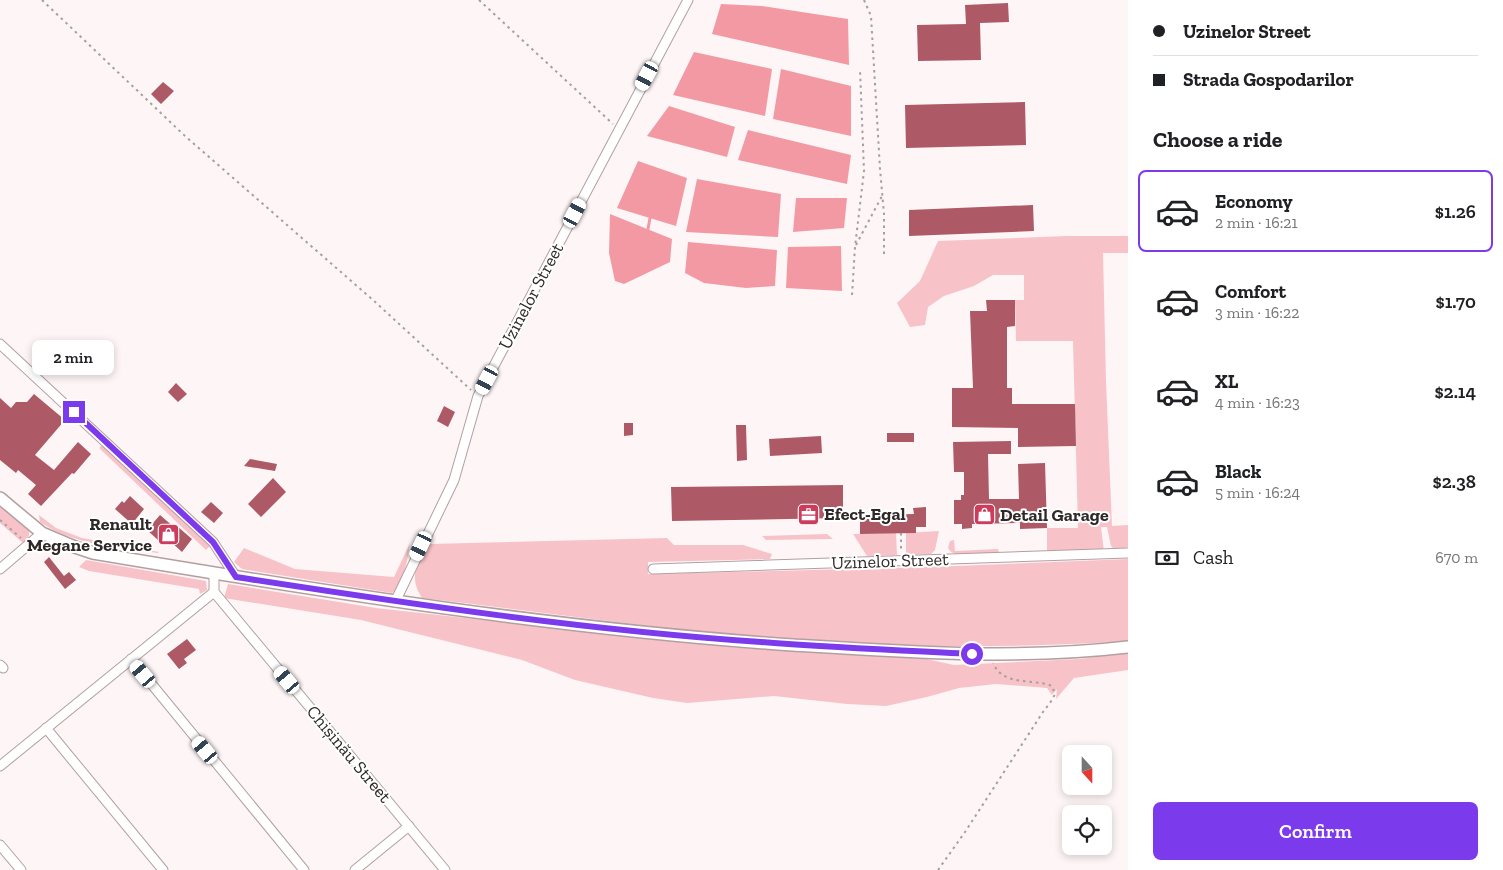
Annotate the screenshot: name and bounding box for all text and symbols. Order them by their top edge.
text: Uzinelor Street [1183,20,1311,43]
car [633,59,660,93]
text: Strada Gospodarilor [1183,68,1354,91]
text: Choose a ride [1153,126,1283,153]
icon: car [1155,189,1200,234]
text: Economy [1215,190,1293,213]
car [561,196,588,230]
text: $1.26 [1435,200,1476,223]
text: 2 min · 16:21 [1215,213,1298,232]
street label: Uzinelor Street [494,239,568,353]
icon: car [1155,279,1200,324]
text: Comfort [1215,280,1286,303]
text: $1.70 [1436,290,1476,313]
text: 3 min · 16:22 [1215,303,1299,322]
callout: 2 min [33,340,115,374]
text: 2 min [53,348,93,367]
car [473,363,500,397]
icon: car [1155,369,1200,414]
text: XL [1215,370,1238,393]
text: $2.14 [1434,380,1476,403]
text: 4 min · 16:23 [1215,393,1300,412]
route end [63,401,85,423]
icon: car [1155,459,1200,504]
text: Black [1215,460,1261,483]
text: $2.38 [1433,470,1476,493]
text: 5 min · 16:24 [1215,483,1300,502]
office icon: Efect-Egal [796,502,820,526]
place label: Efect-Egal [824,503,906,525]
shop icon: Detail Garage [972,503,996,527]
place label: Detail Garage [1000,504,1109,526]
place label: Renault Megane Service [27,513,153,556]
shop icon: Renault Megane Service [156,522,180,546]
car [407,529,434,563]
icon: cash [1153,544,1181,572]
text: Cash [1193,546,1233,569]
street label: Uzinelor Street [831,548,949,574]
text: 670 m [1435,548,1478,567]
route start [961,643,983,665]
car [127,658,158,690]
car [271,664,302,696]
street label: Chișinău Street [302,701,396,807]
car [189,734,220,766]
north arrow [1062,745,1112,795]
map controls [1062,745,1112,855]
button: Confirm [1153,802,1478,860]
button: locate [1062,805,1112,855]

